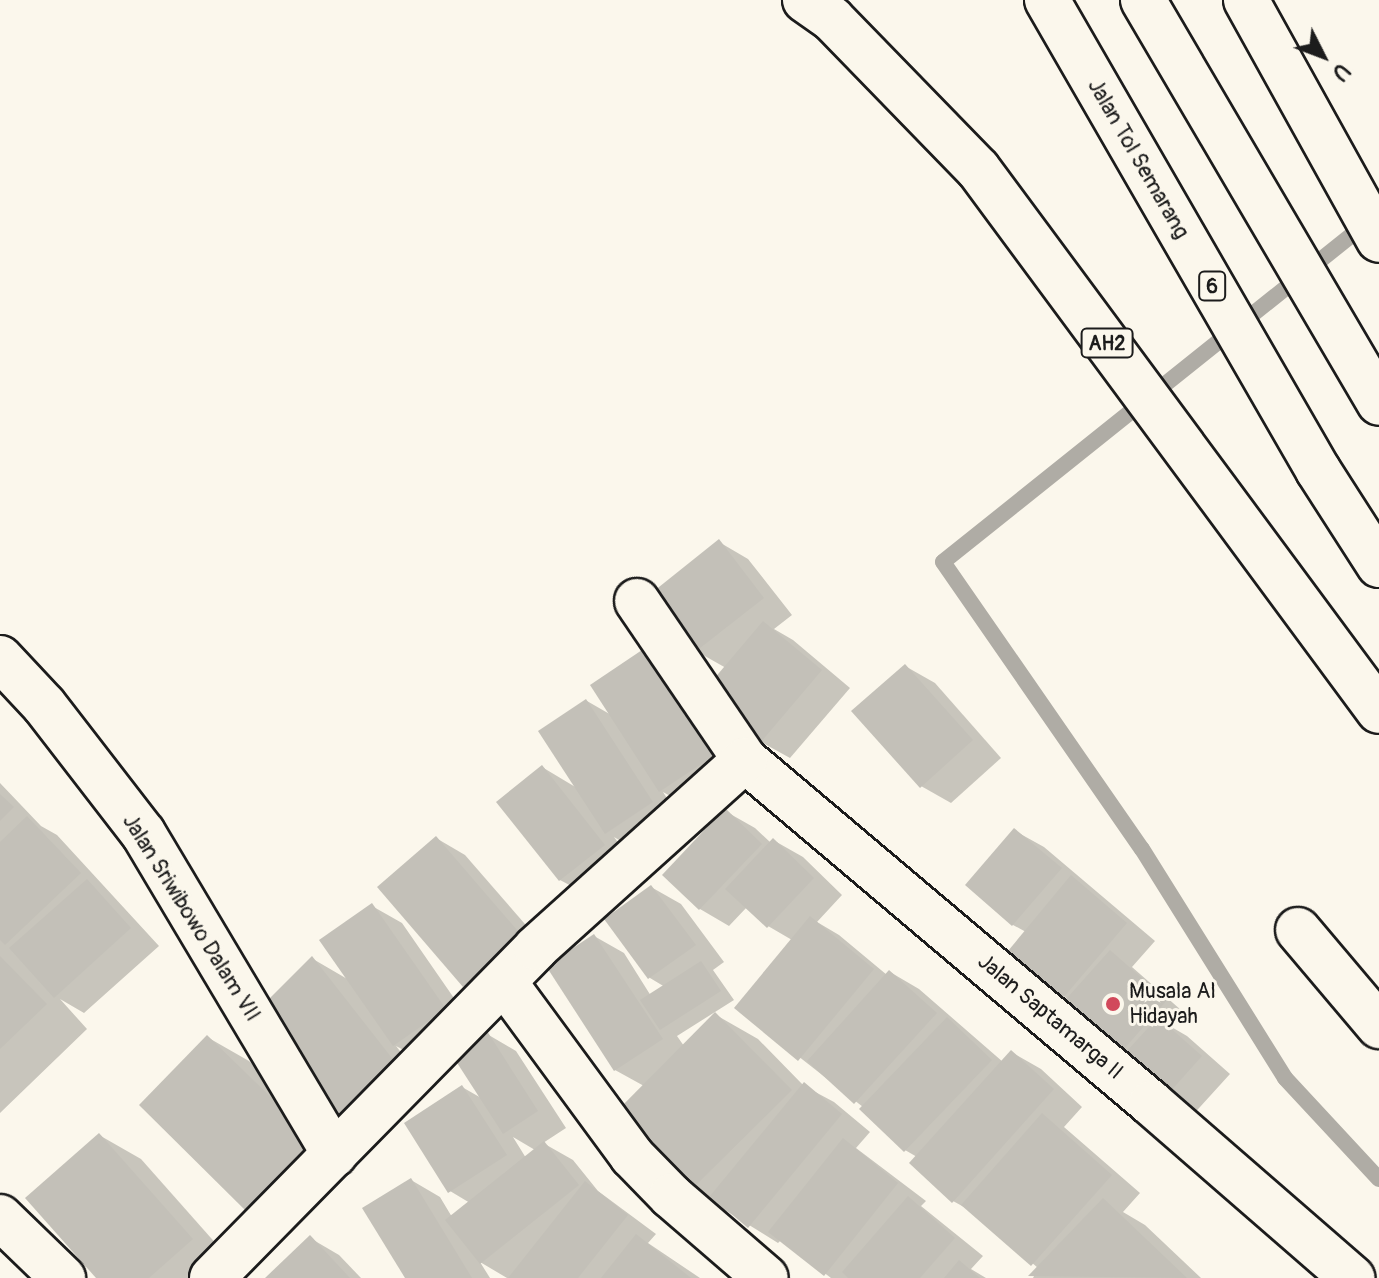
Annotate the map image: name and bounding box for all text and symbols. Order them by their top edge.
north arrow [1283,16,1363,96]
text: U [1326,57,1356,87]
street label: Jalan Tol Semarang [1082,74,1194,244]
road number: 6 [1198,270,1226,302]
road number: AH2 [1079,327,1135,359]
street label: Jalan Sriwibowo Dalam VII [116,810,266,1026]
street label: Jalan Saptamarga II [972,949,1128,1085]
place label: Musala Al Hidayah [1129,978,1216,1030]
marker: Musala Al Hidayah [1104,995,1122,1013]

